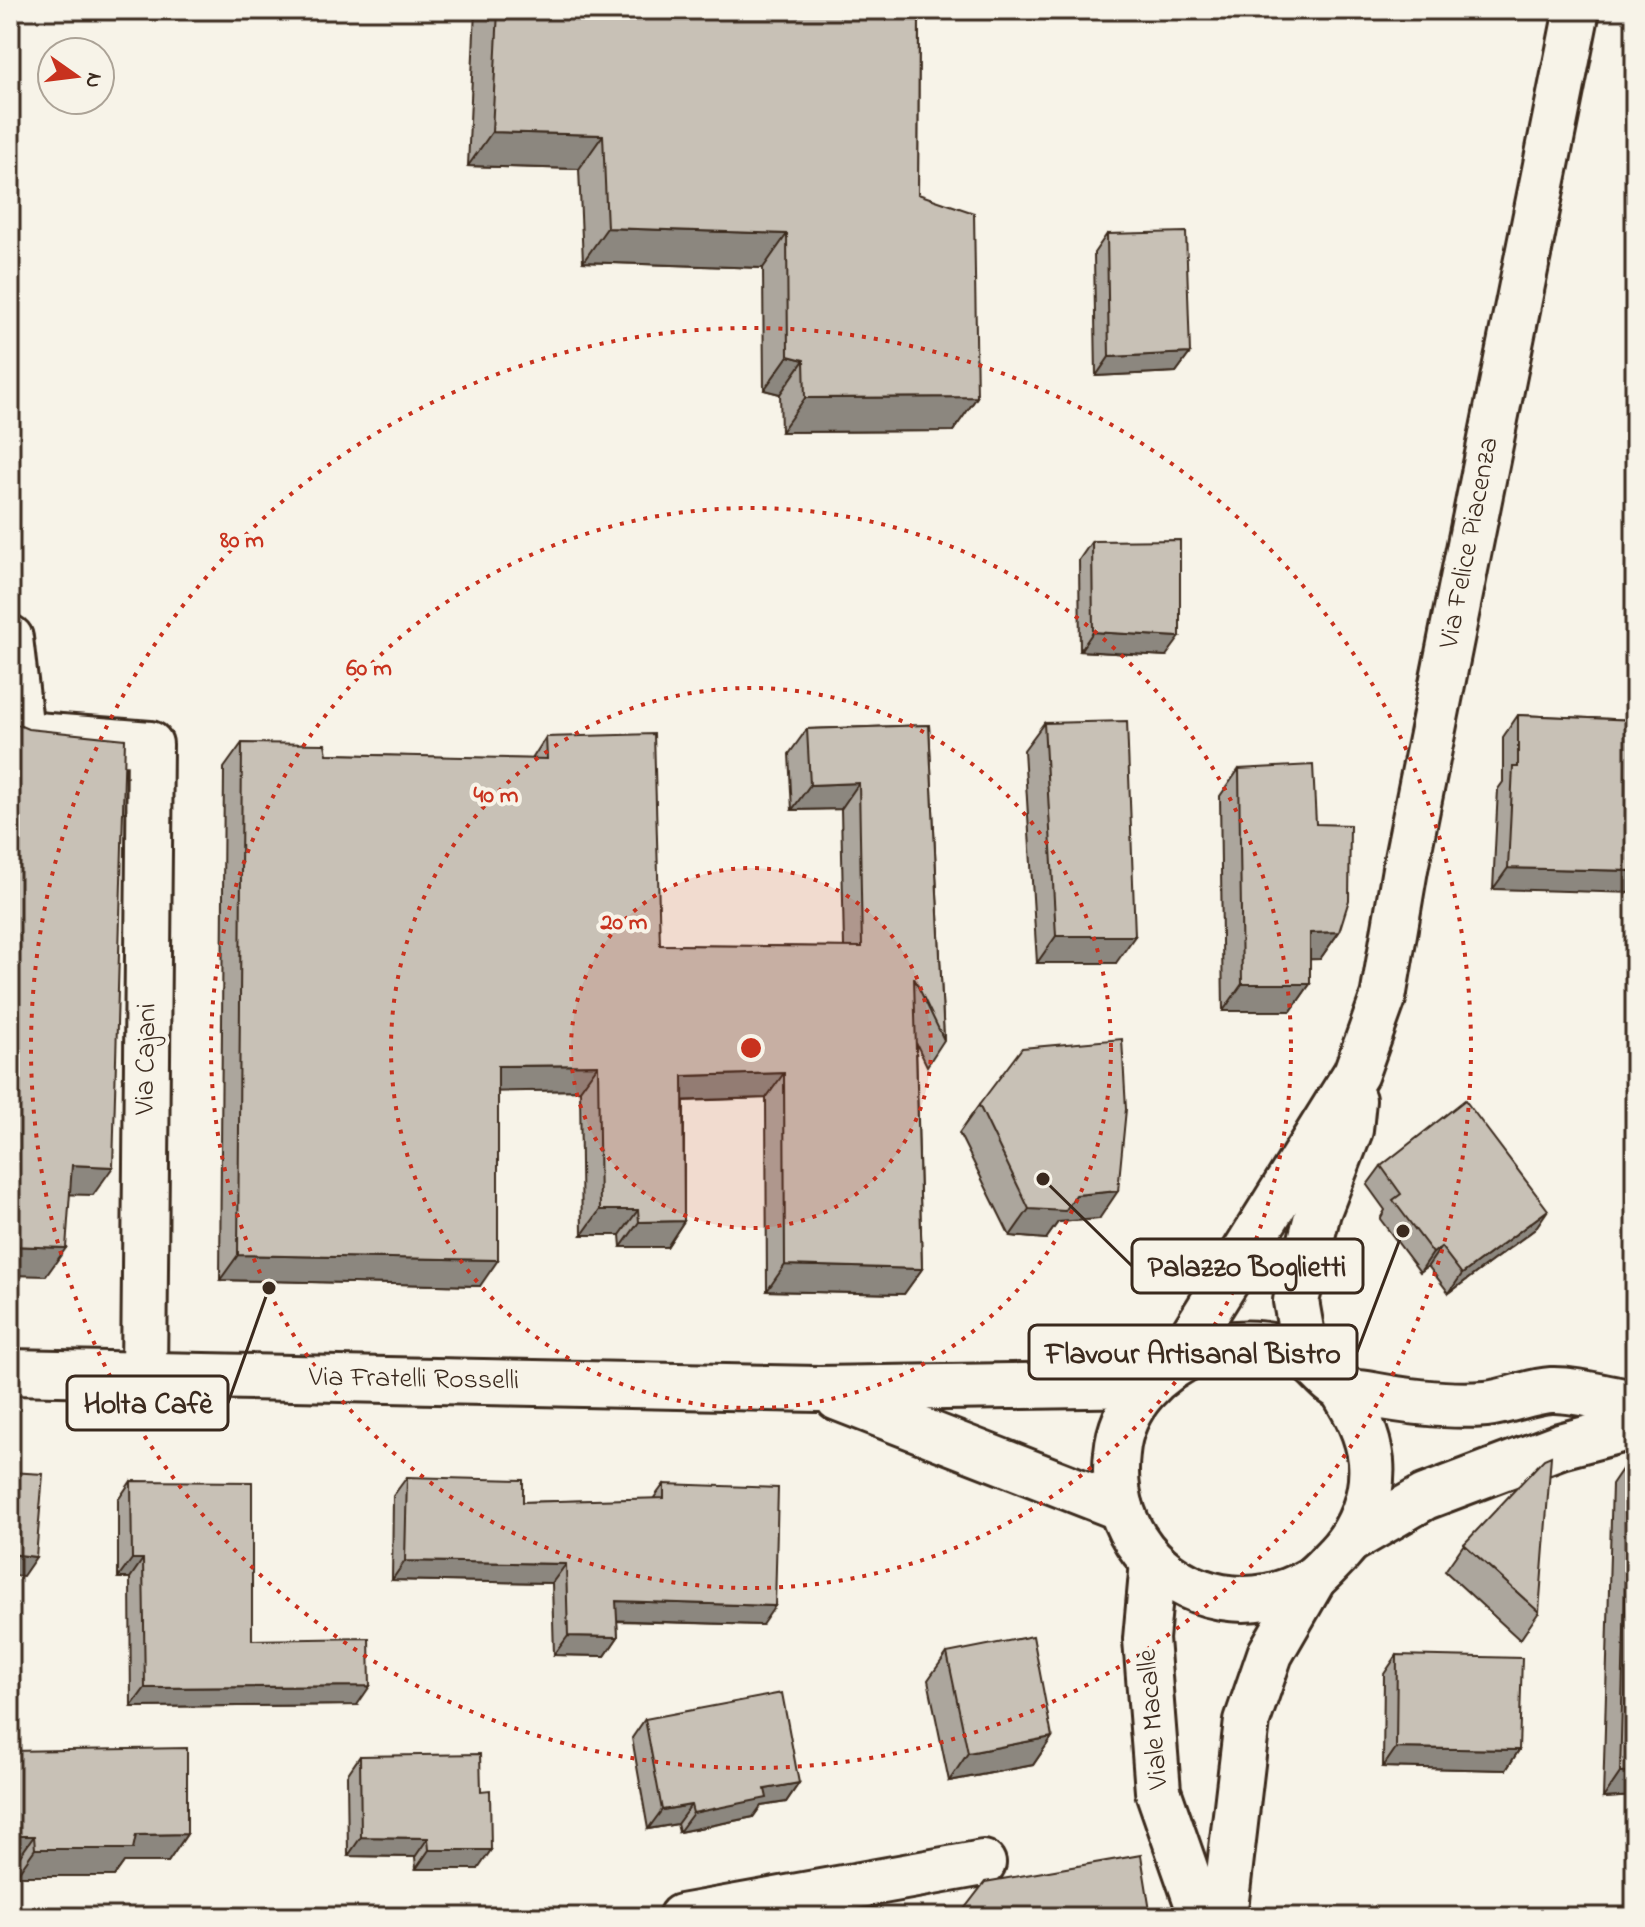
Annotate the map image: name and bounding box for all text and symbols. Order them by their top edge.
north arrow [36,36,116,116]
text: N [75,69,110,91]
street label: Via Felice Piacenza [1429,434,1511,653]
text: 80 m [219,524,264,559]
text: 60 m [346,652,392,687]
text: 40 m [474,779,519,814]
text: 20 m [600,906,648,941]
street label: Via Cajani [126,1003,168,1116]
centre of rings [737,1034,765,1062]
callout: Palazzo Boglietti [1132,1239,1363,1293]
text: Palazzo Boglietti [1148,1247,1346,1292]
callout: Flavour Artisanal Bistro [1029,1325,1357,1379]
text: Flavour Artisanal Bistro [1043,1334,1341,1378]
street label: Via Fratelli Rosselli [307,1358,520,1402]
callout: Holta Cafè [67,1376,228,1430]
text: Holta Cafè [83,1384,214,1428]
street label: Viale Macallè [1127,1647,1181,1792]

